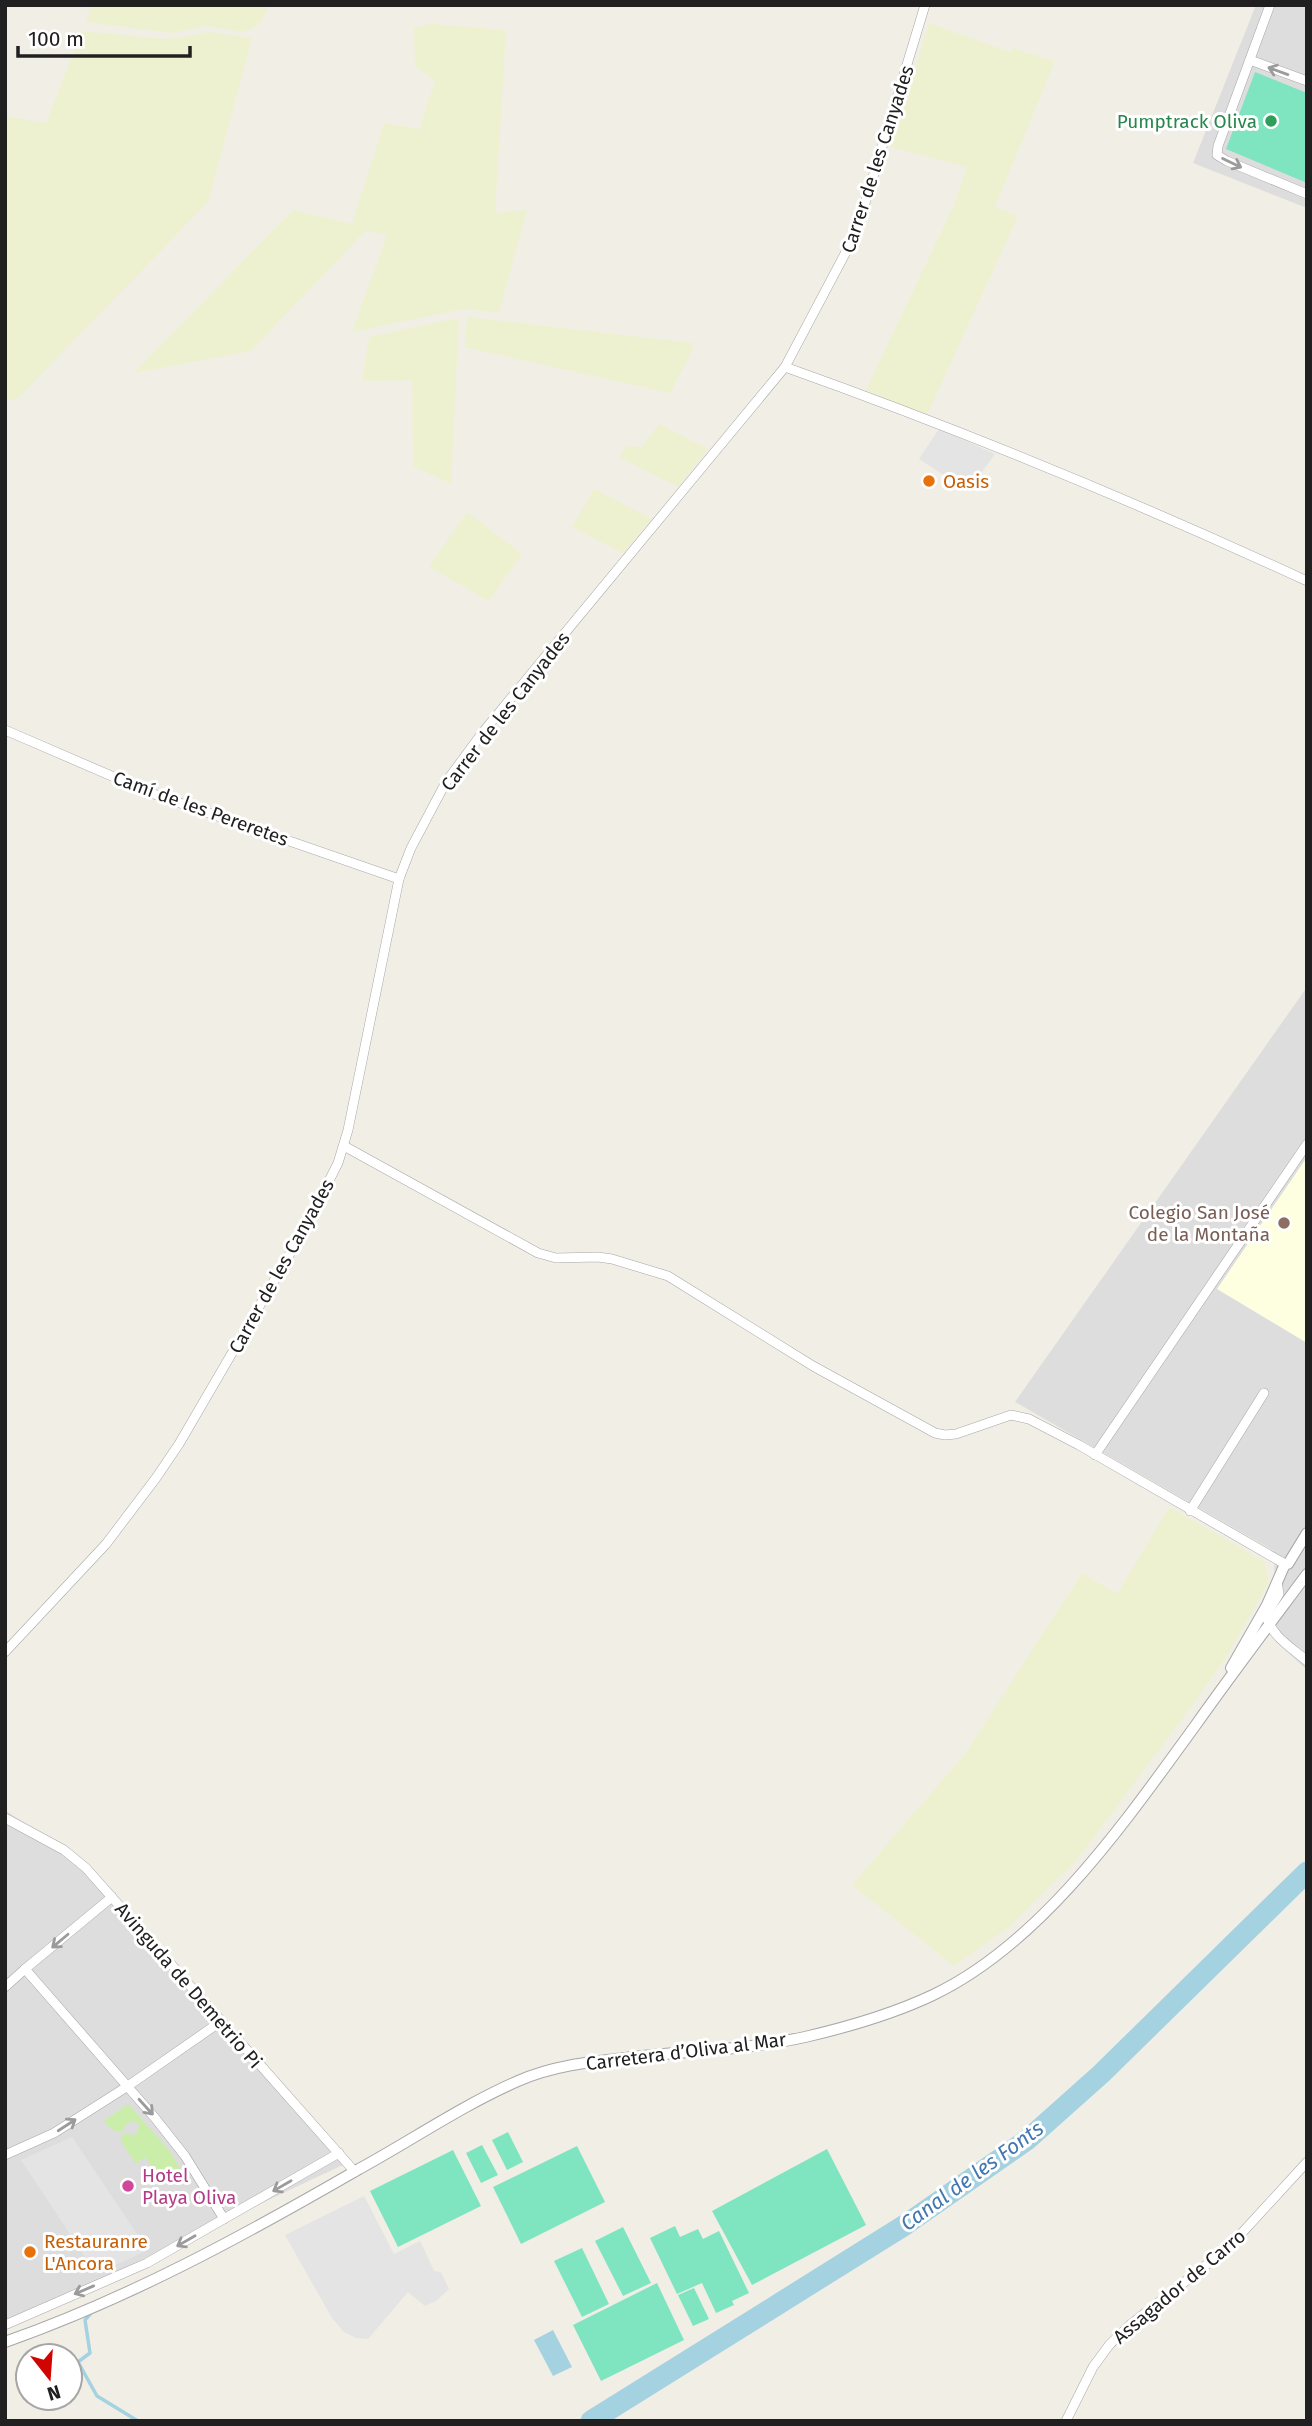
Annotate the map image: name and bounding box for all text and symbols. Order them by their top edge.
scale bar [18,14,189,58]
text: 100 m [28,26,84,52]
street label: Carrer de les Canyades [836,62,919,256]
one-way arrow [1268,64,1290,76]
place label: Pumptrack Oliva [1117,110,1257,133]
marker: Pumptrack Oliva [1263,113,1279,129]
one-way arrow [1221,156,1242,170]
place label: Oasis [943,470,989,493]
marker: Oasis [921,473,937,489]
street label: Carrer de les Canyades [436,627,575,796]
street label: Camí de les Pereretes [110,766,292,851]
street label: Carrer de les Canyades [224,1175,339,1357]
place label: Colegio San José de la Montaña [1128,1201,1270,1246]
marker: Colegio San José de la Montaña [1276,1215,1292,1231]
street label: Avinguda de Demetrio Pi [110,1898,267,2073]
one-way arrow [51,1933,69,1948]
street label: Carretera d’Oliva al Mar [585,2028,788,2075]
one-way arrow [137,2098,154,2115]
water label: Canal de les Fonts [895,2115,1049,2237]
one-way arrow [56,2118,76,2132]
place label: Hotel Playa Oliva [142,2164,236,2209]
marker: Hotel Playa Oliva [120,2178,136,2194]
one-way arrow [272,2179,292,2193]
street label: Assagador de Carro [1108,2224,1250,2348]
place label: Restauranre L'Ancora [44,2230,148,2275]
one-way arrow [176,2234,196,2248]
marker: Restauranre L'Ancora [22,2244,38,2260]
one-way arrow [74,2284,96,2297]
north arrow [14,2342,84,2412]
text: N [44,2380,63,2406]

